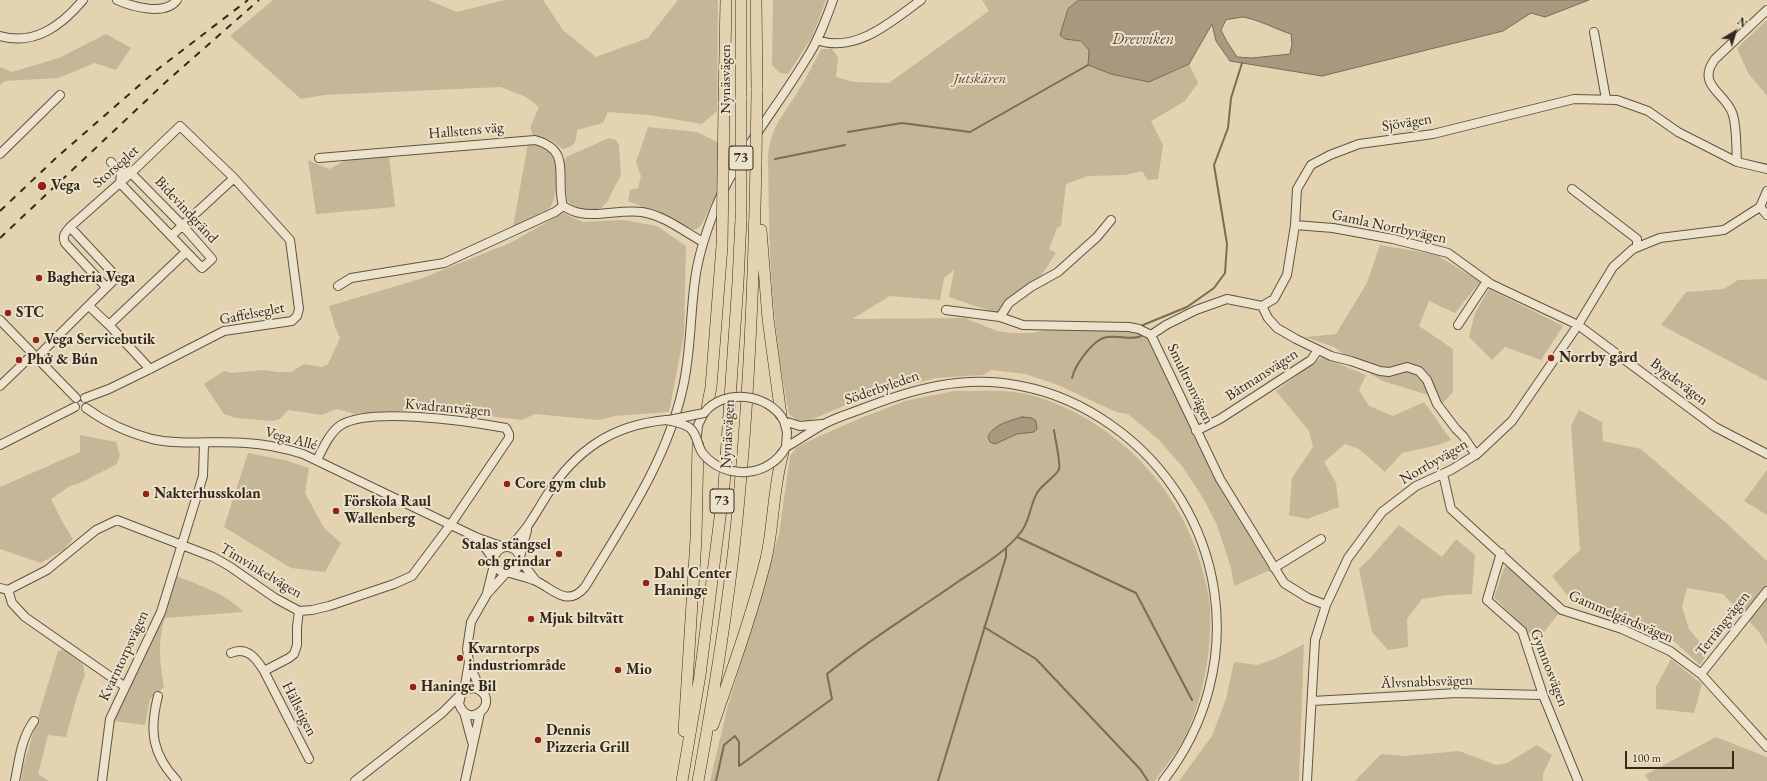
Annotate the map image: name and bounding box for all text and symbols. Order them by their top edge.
north arrow [1715,12,1755,52]
text: N [1735,14,1750,31]
water label: Drevviken [1112,30,1174,50]
street label: Nynäsvägen [717,44,735,114]
park label: Jutskären [954,70,1006,88]
street label: Sjövägen [1381,110,1433,136]
street label: Hallstens väg [428,119,504,143]
street label: Storseglet [89,142,143,192]
road number: 73 [729,146,753,170]
street label: Bidevindgränd [151,173,221,247]
place label: Vega [51,177,80,195]
marker: Vega [36,180,48,192]
street label: Gamla Norrbyvägen [1330,206,1448,248]
place label: Bagheria Vega [47,269,135,287]
marker: Bagheria Vega [34,273,44,283]
street label: Gaffelseglet [218,299,286,329]
place label: STC [16,304,44,322]
marker: STC [3,308,13,318]
place label: Vega Servicebutik [44,331,155,349]
marker: Vega Servicebutik [31,335,41,345]
street label: Smultronvägen [1163,341,1217,427]
street label: Båtmansvägen [1222,345,1302,405]
place label: Norrby gård [1559,349,1638,367]
place label: Phở & Bún [27,351,98,369]
marker: Norrby gård [1546,353,1556,363]
street label: Bygdevägen [1646,354,1712,410]
marker: Phở & Bún [14,355,24,365]
street label: Söderbyleden [842,367,922,409]
street label: Kvadrantvägen [404,395,492,421]
street label: Nynäsvägen [717,399,739,469]
street label: Vega Allé [263,423,319,455]
street label: Norrbyvägen [1397,435,1471,489]
place label: Core gym club [515,475,606,493]
marker: Core gym club [502,479,512,489]
place label: Nakterhusskolan [154,485,261,503]
marker: Nakterhusskolan [141,489,151,499]
road number: 73 [710,489,734,513]
place label: Förskola Raul Wallenberg [344,493,431,528]
marker: Förskola Raul Wallenberg [331,506,341,516]
place label: Stalas stängsel och grindar [462,536,551,571]
street label: Timvinkelvägen [217,540,305,602]
marker: Stalas stängsel och grindar [554,549,564,559]
place label: Dahl Center Haninge [654,565,731,600]
marker: Dahl Center Haninge [641,578,651,588]
street label: Gammelgårdsvägen [1566,587,1676,647]
street label: Terrängvägen [1692,588,1754,660]
street label: Kvarntorpsvägen [95,608,153,704]
place label: Mjuk biltvätt [539,610,624,628]
marker: Mjuk biltvätt [526,614,536,624]
street label: Gymnosvägen [1526,627,1572,709]
place label: Kvarntorps industriområde [468,640,566,675]
marker: Kvarntorps industriområde [455,653,465,663]
place label: Mio [626,661,652,679]
marker: Mio [613,665,623,675]
street label: Älvsnabbsvägen [1381,671,1473,693]
place label: Haninge Bil [421,678,496,696]
street label: Hällstigen [278,679,320,739]
marker: Haninge Bil [408,682,418,692]
place label: Dennis Pizzeria Grill [546,722,629,757]
marker: Dennis Pizzeria Grill [533,735,543,745]
scale bar [1627,743,1736,769]
text: 100 m [1632,750,1661,766]

